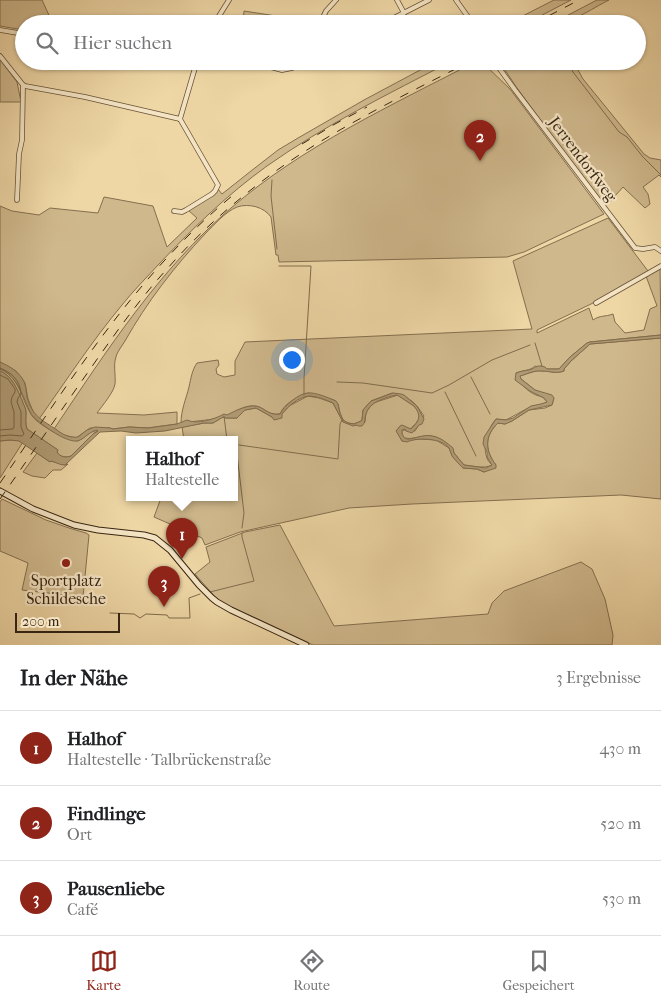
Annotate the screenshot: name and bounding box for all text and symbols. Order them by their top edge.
search box [15,15,646,70]
icon: search [33,29,61,57]
text: Hier suchen [73,32,172,54]
street label: Jerrendorfweg [544,111,621,206]
pin: 2 [464,120,496,161]
your location [279,347,305,373]
popup [126,436,238,501]
text: Halhof [145,448,200,470]
text: Haltestelle [145,470,219,489]
pin: 1 [166,518,198,559]
marker: Sportplatz Schildesche [60,557,72,569]
pin: 3 [148,566,180,607]
place label: Sportplatz Schildesche [26,571,106,608]
scale bar [15,610,120,633]
text: 200 m [22,613,59,630]
text: In der Nähe [20,666,128,690]
text: 3 Ergebnisse [556,668,641,687]
text: Halhof [67,728,122,750]
text: 1 [33,739,39,758]
text: 430 m [599,739,641,758]
text: Haltestelle · Talbrückenstraße [67,750,271,769]
text: Findlinge [67,803,146,825]
text: 2 [32,814,40,833]
text: 520 m [600,814,641,833]
text: Ort [67,825,92,844]
text: Pausenliebe [67,878,165,900]
text: 3 [33,889,39,908]
text: 530 m [602,889,641,908]
text: Café [67,900,98,919]
tab: Karte [86,947,121,994]
tab: Route [293,947,330,994]
tab: Gespeichert [502,947,575,994]

